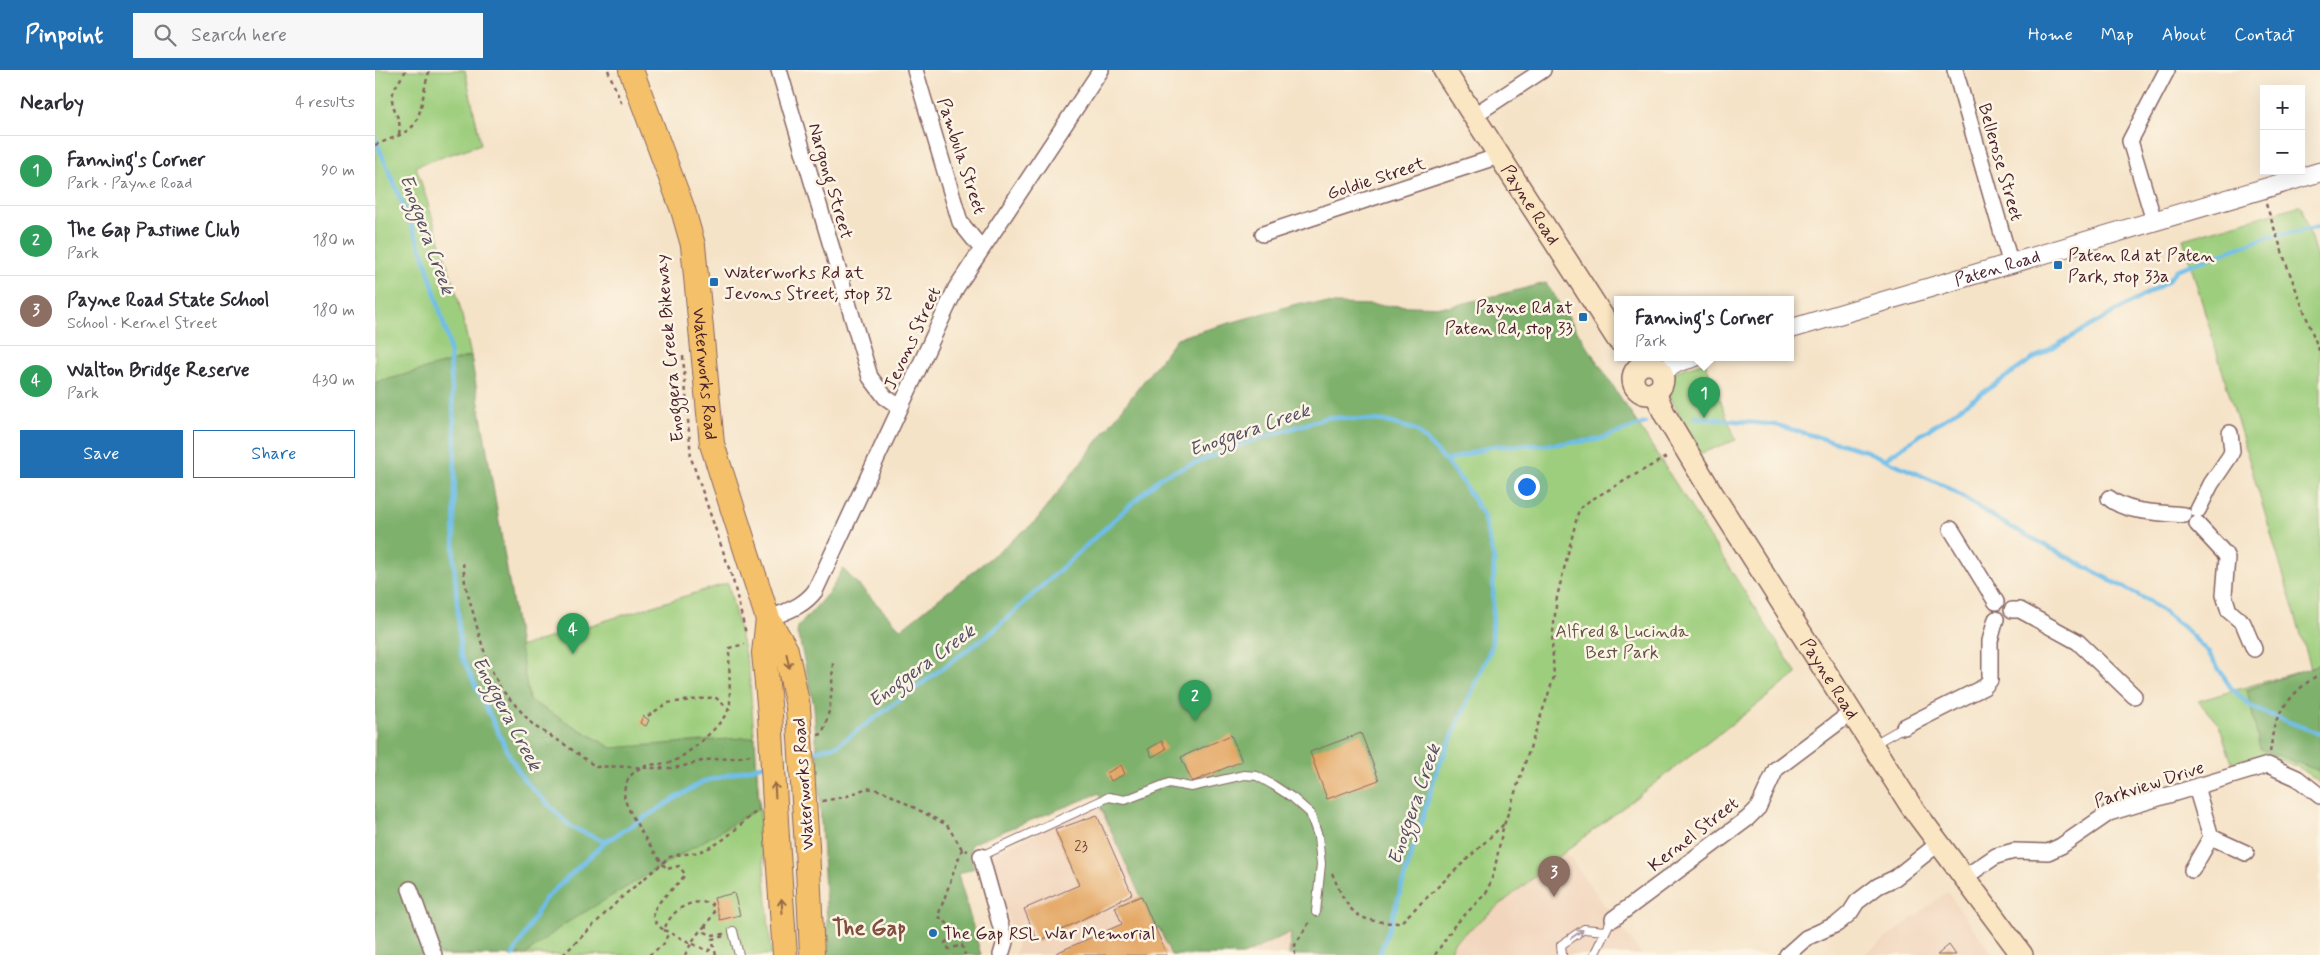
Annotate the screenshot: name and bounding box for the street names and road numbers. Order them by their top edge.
street label: Pambula Street [931,95,991,218]
street label: Bellerose Street [1972,101,2028,224]
street label: Nargong Street [800,120,858,243]
street label: Goldie Street [1324,152,1429,206]
street label: Payne Road [1495,160,1565,250]
street label: Paten Road [1952,245,2043,293]
street label: Enoggera Creek Bikeway [650,253,692,443]
street label: Jevons Street [879,283,947,394]
street label: Waterworks Road [686,307,723,441]
street label: Payne Road [1794,634,1864,724]
street label: Waterworks Road [787,717,821,851]
street label: Parkview Drive [2091,756,2207,814]
street label: Kernel Street [1643,792,1744,878]

